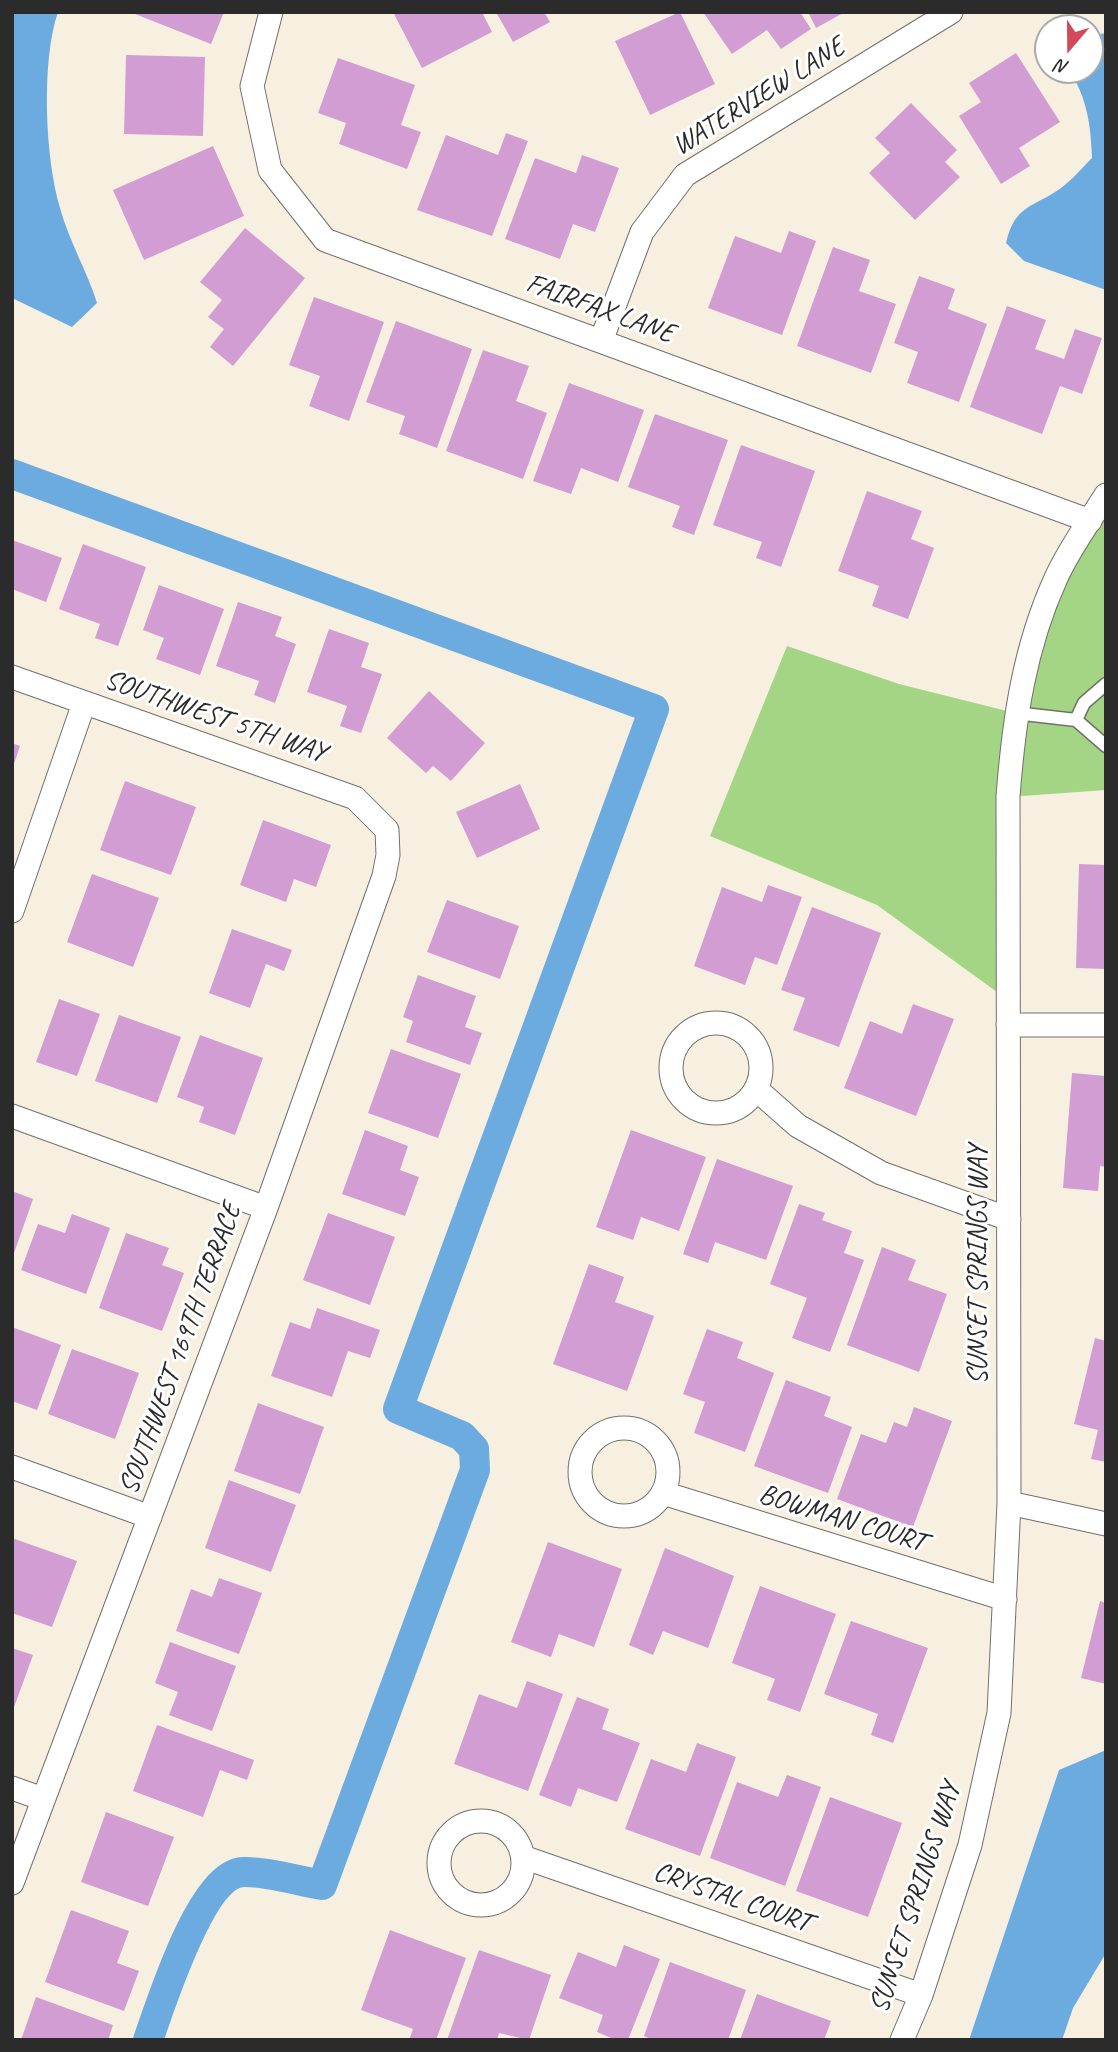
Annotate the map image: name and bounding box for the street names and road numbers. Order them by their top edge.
street label: WATERVIEW LANE [667,31,851,163]
street label: FAIRFAX LANE [522,267,678,351]
street label: SOUTHWEST 5TH WAY [100,663,330,771]
street label: SUNSET SPRINGS WAY [962,1145,996,1385]
street label: SOUTHWEST 169TH TERRACE [113,1199,249,1499]
street label: BOWMAN COURT [755,1478,929,1560]
street label: SUNSET SPRINGS WAY [863,1779,969,2017]
street label: CRYSTAL COURT [649,1855,815,1941]

